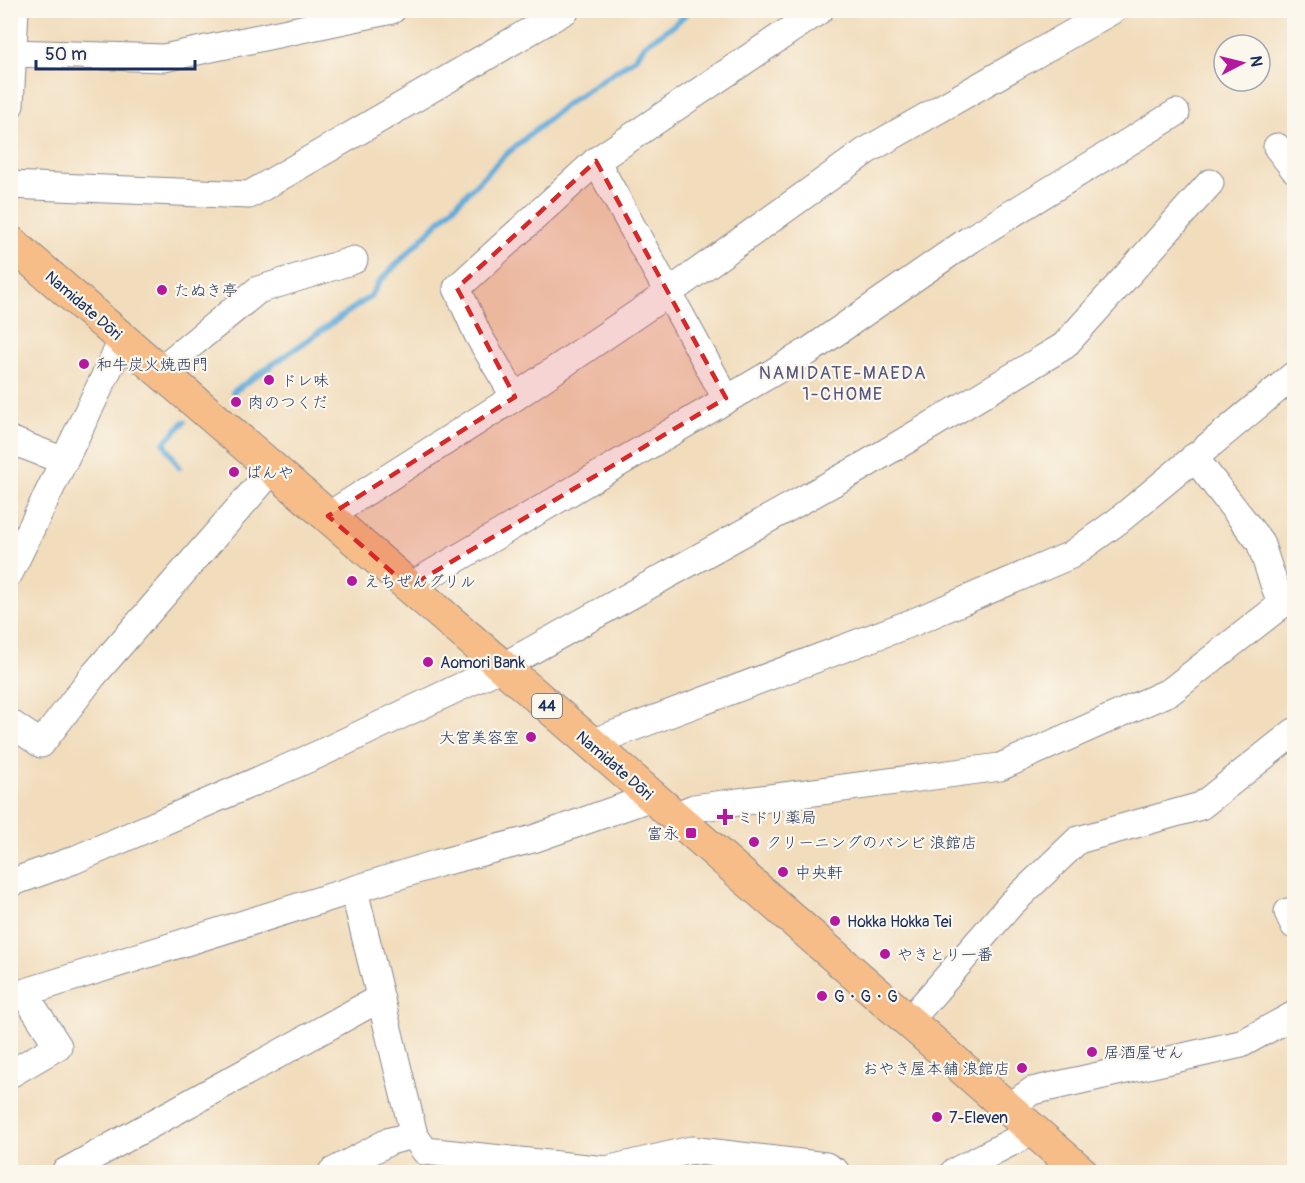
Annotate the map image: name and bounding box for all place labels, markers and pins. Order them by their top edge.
place label: たぬき亭 [174,281,238,301]
marker: たぬき亭 [155,283,169,297]
place label: 和牛炭火焼西門 [96,355,208,375]
marker: 和牛炭火焼西門 [77,357,91,371]
place label: ドレ味 [281,371,329,391]
marker: ドレ味 [262,373,276,387]
place label: 肉のつくだ [248,393,328,413]
marker: 肉のつくだ [229,395,243,409]
place label: ばんや [246,463,294,483]
marker: ばんや [227,465,241,479]
place label: えちぜんグリル [364,572,476,592]
marker: えちぜんグリル [345,574,359,588]
place label: Aomori Bank [440,653,525,673]
marker: Aomori Bank [421,655,435,669]
place label: 大宮美容室 [439,728,519,748]
marker: 大宮美容室 [524,730,538,744]
place label: ミドリ薬局 [737,808,817,828]
marker: ミドリ薬局 [718,810,732,824]
place label: 富永 [647,824,679,844]
marker: 富永 [684,826,698,840]
place label: クリーニングのバンビ 浪館店 [766,833,977,853]
marker: クリーニングのバンビ 浪館店 [747,835,761,849]
place label: 中央軒 [795,863,843,883]
marker: 中央軒 [776,865,790,879]
place label: Hokka Hokka Tei [847,912,952,932]
marker: Hokka Hokka Tei [828,914,842,928]
place label: やきとり一番 [897,945,993,965]
marker: やきとり一番 [878,947,892,961]
place label: G・G・G [834,987,898,1007]
marker: G・G・G [815,989,829,1003]
place label: 居酒屋せん [1104,1043,1184,1063]
marker: 居酒屋せん [1085,1045,1099,1059]
place label: おやき屋本舗 浪館店 [863,1059,1010,1079]
marker: おやき屋本舗 浪館店 [1015,1061,1029,1075]
place label: 7-Eleven [949,1108,1008,1128]
marker: 7-Eleven [930,1110,944,1124]

